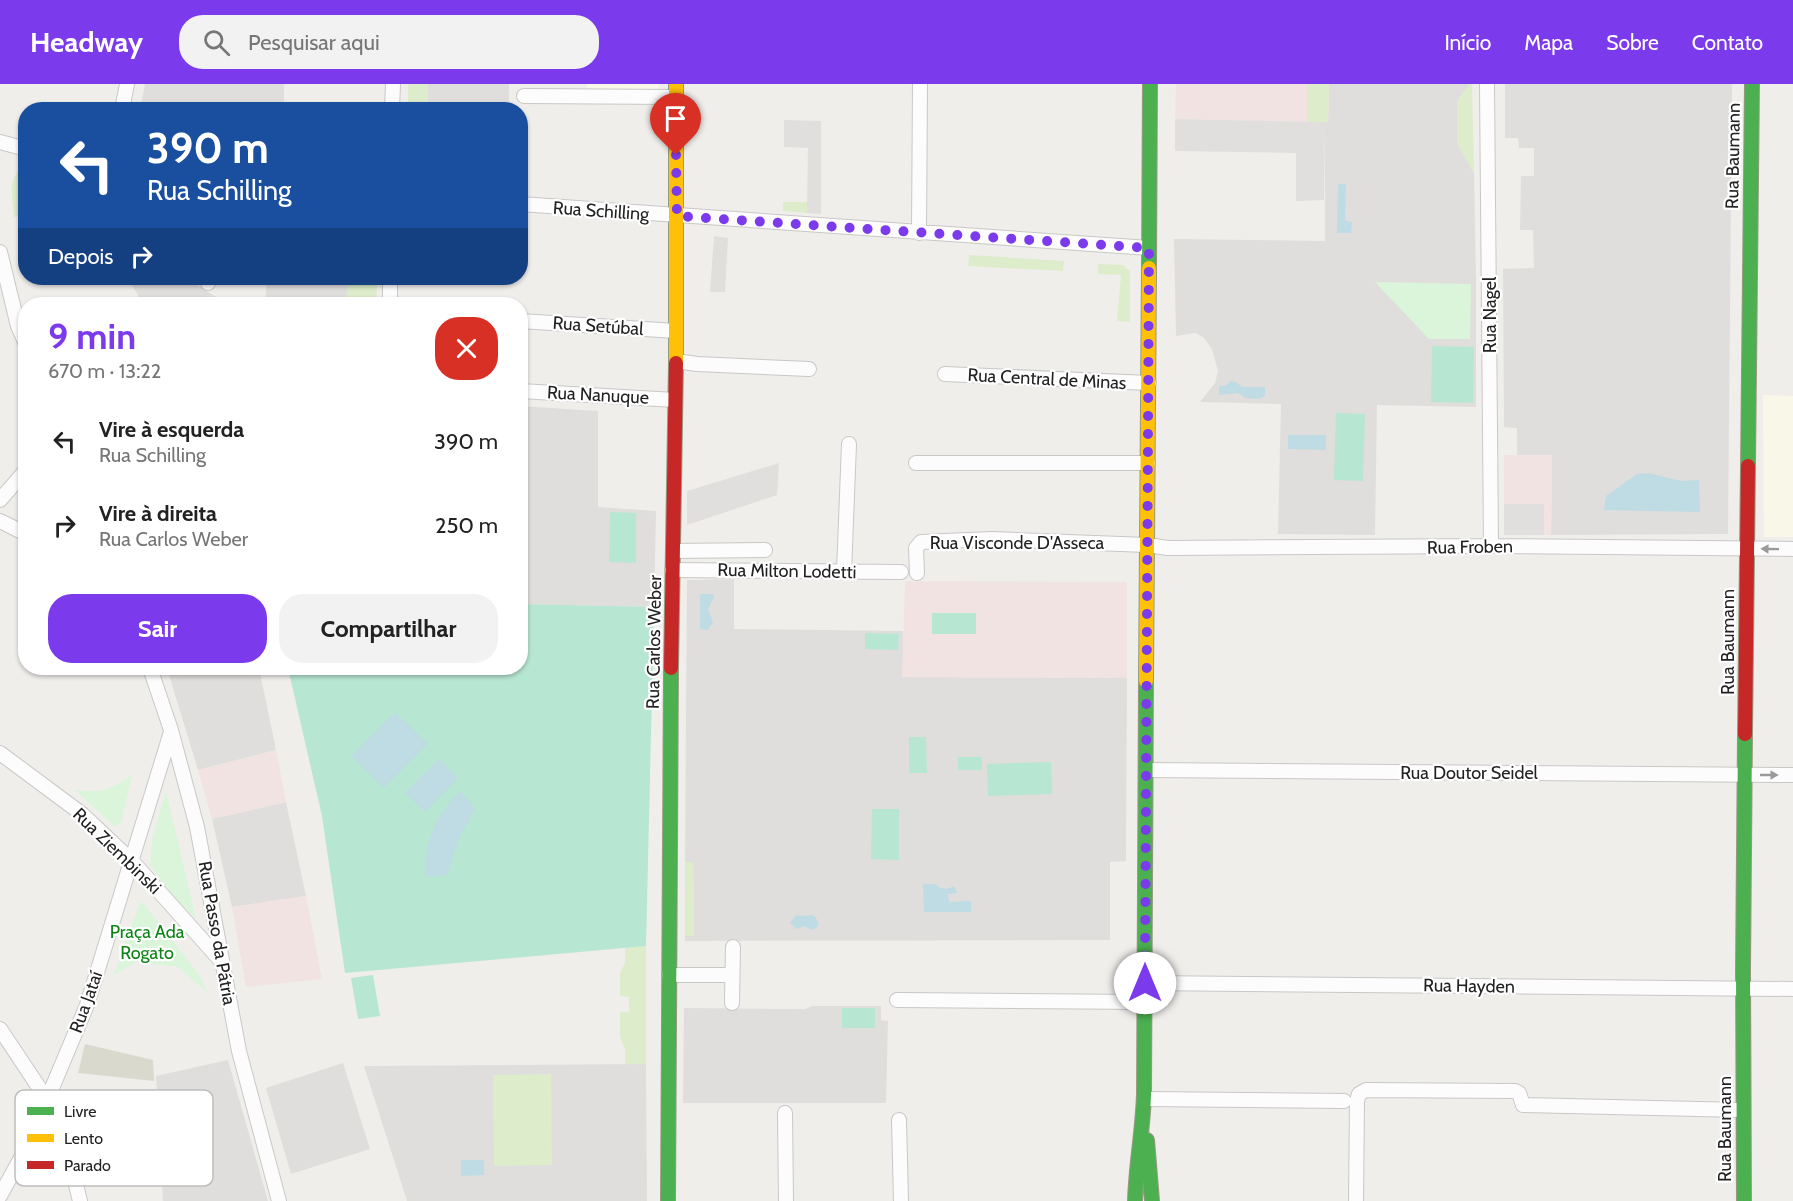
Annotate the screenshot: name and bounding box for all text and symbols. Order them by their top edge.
search box [179,15,599,69]
text: Headway [30,25,143,59]
icon: search [200,26,233,59]
text: Pesquisar aqui [248,29,380,56]
text: Início [1444,30,1491,55]
text: Mapa [1524,30,1573,55]
text: Sobre [1606,30,1659,55]
text: Contato [1692,30,1763,55]
pin [650,93,701,155]
icon: arrive [659,102,692,135]
street label: Rua Baumann [1721,103,1745,209]
text: 390 m [147,122,269,174]
icon: left [48,126,126,204]
text: Rua Schilling [147,174,292,207]
street label: Rua Schilling [552,197,651,225]
icon: right [125,240,158,273]
text: Depois [48,243,113,270]
street label: Rua Nagel [1479,276,1501,353]
street label: Rua Setúbal [552,312,645,340]
text: 9 min [48,314,136,358]
button: close [435,317,498,380]
text: 670 m · 13:22 [48,359,161,383]
street label: Rua Central de Minas [967,364,1127,394]
street label: Rua Nanuque [546,381,650,409]
text: Vire à esquerda [99,416,244,443]
icon: left [48,425,81,458]
text: 390 m [434,428,498,455]
text: Rua Schilling [99,443,206,467]
text: Vire à direita [99,500,217,527]
icon: right [48,509,81,542]
text: 250 m [435,512,498,539]
text: Rua Carlos Weber [99,527,248,551]
street label: Rua Visconde D'Asseca [930,532,1105,554]
street label: Rua Froben [1427,535,1513,559]
one-way arrow [1761,544,1780,554]
street label: Rua Milton Lodetti [717,559,857,583]
street label: Rua Carlos Weber [642,574,666,709]
street label: Rua Baumann [1717,589,1739,695]
button: Sair [48,594,267,663]
button: Compartilhar [279,594,498,663]
street label: Rua Doutor Seidel [1400,762,1539,784]
one-way arrow [1760,770,1779,780]
street label: Rua Ziembinski [68,803,166,899]
street label: Rua Passo da Pátria [194,859,241,1007]
park label: Praça Ada Rogato [110,921,185,964]
position arrow [1113,951,1177,1015]
street label: Rua Jataí [65,968,107,1036]
street label: Rua Hayden [1423,974,1515,998]
street label: Rua Baumann [1714,1076,1736,1182]
legend [15,1090,213,1186]
text: Livre [64,1102,96,1121]
text: Lento [64,1129,103,1148]
text: Parado [64,1156,111,1175]

